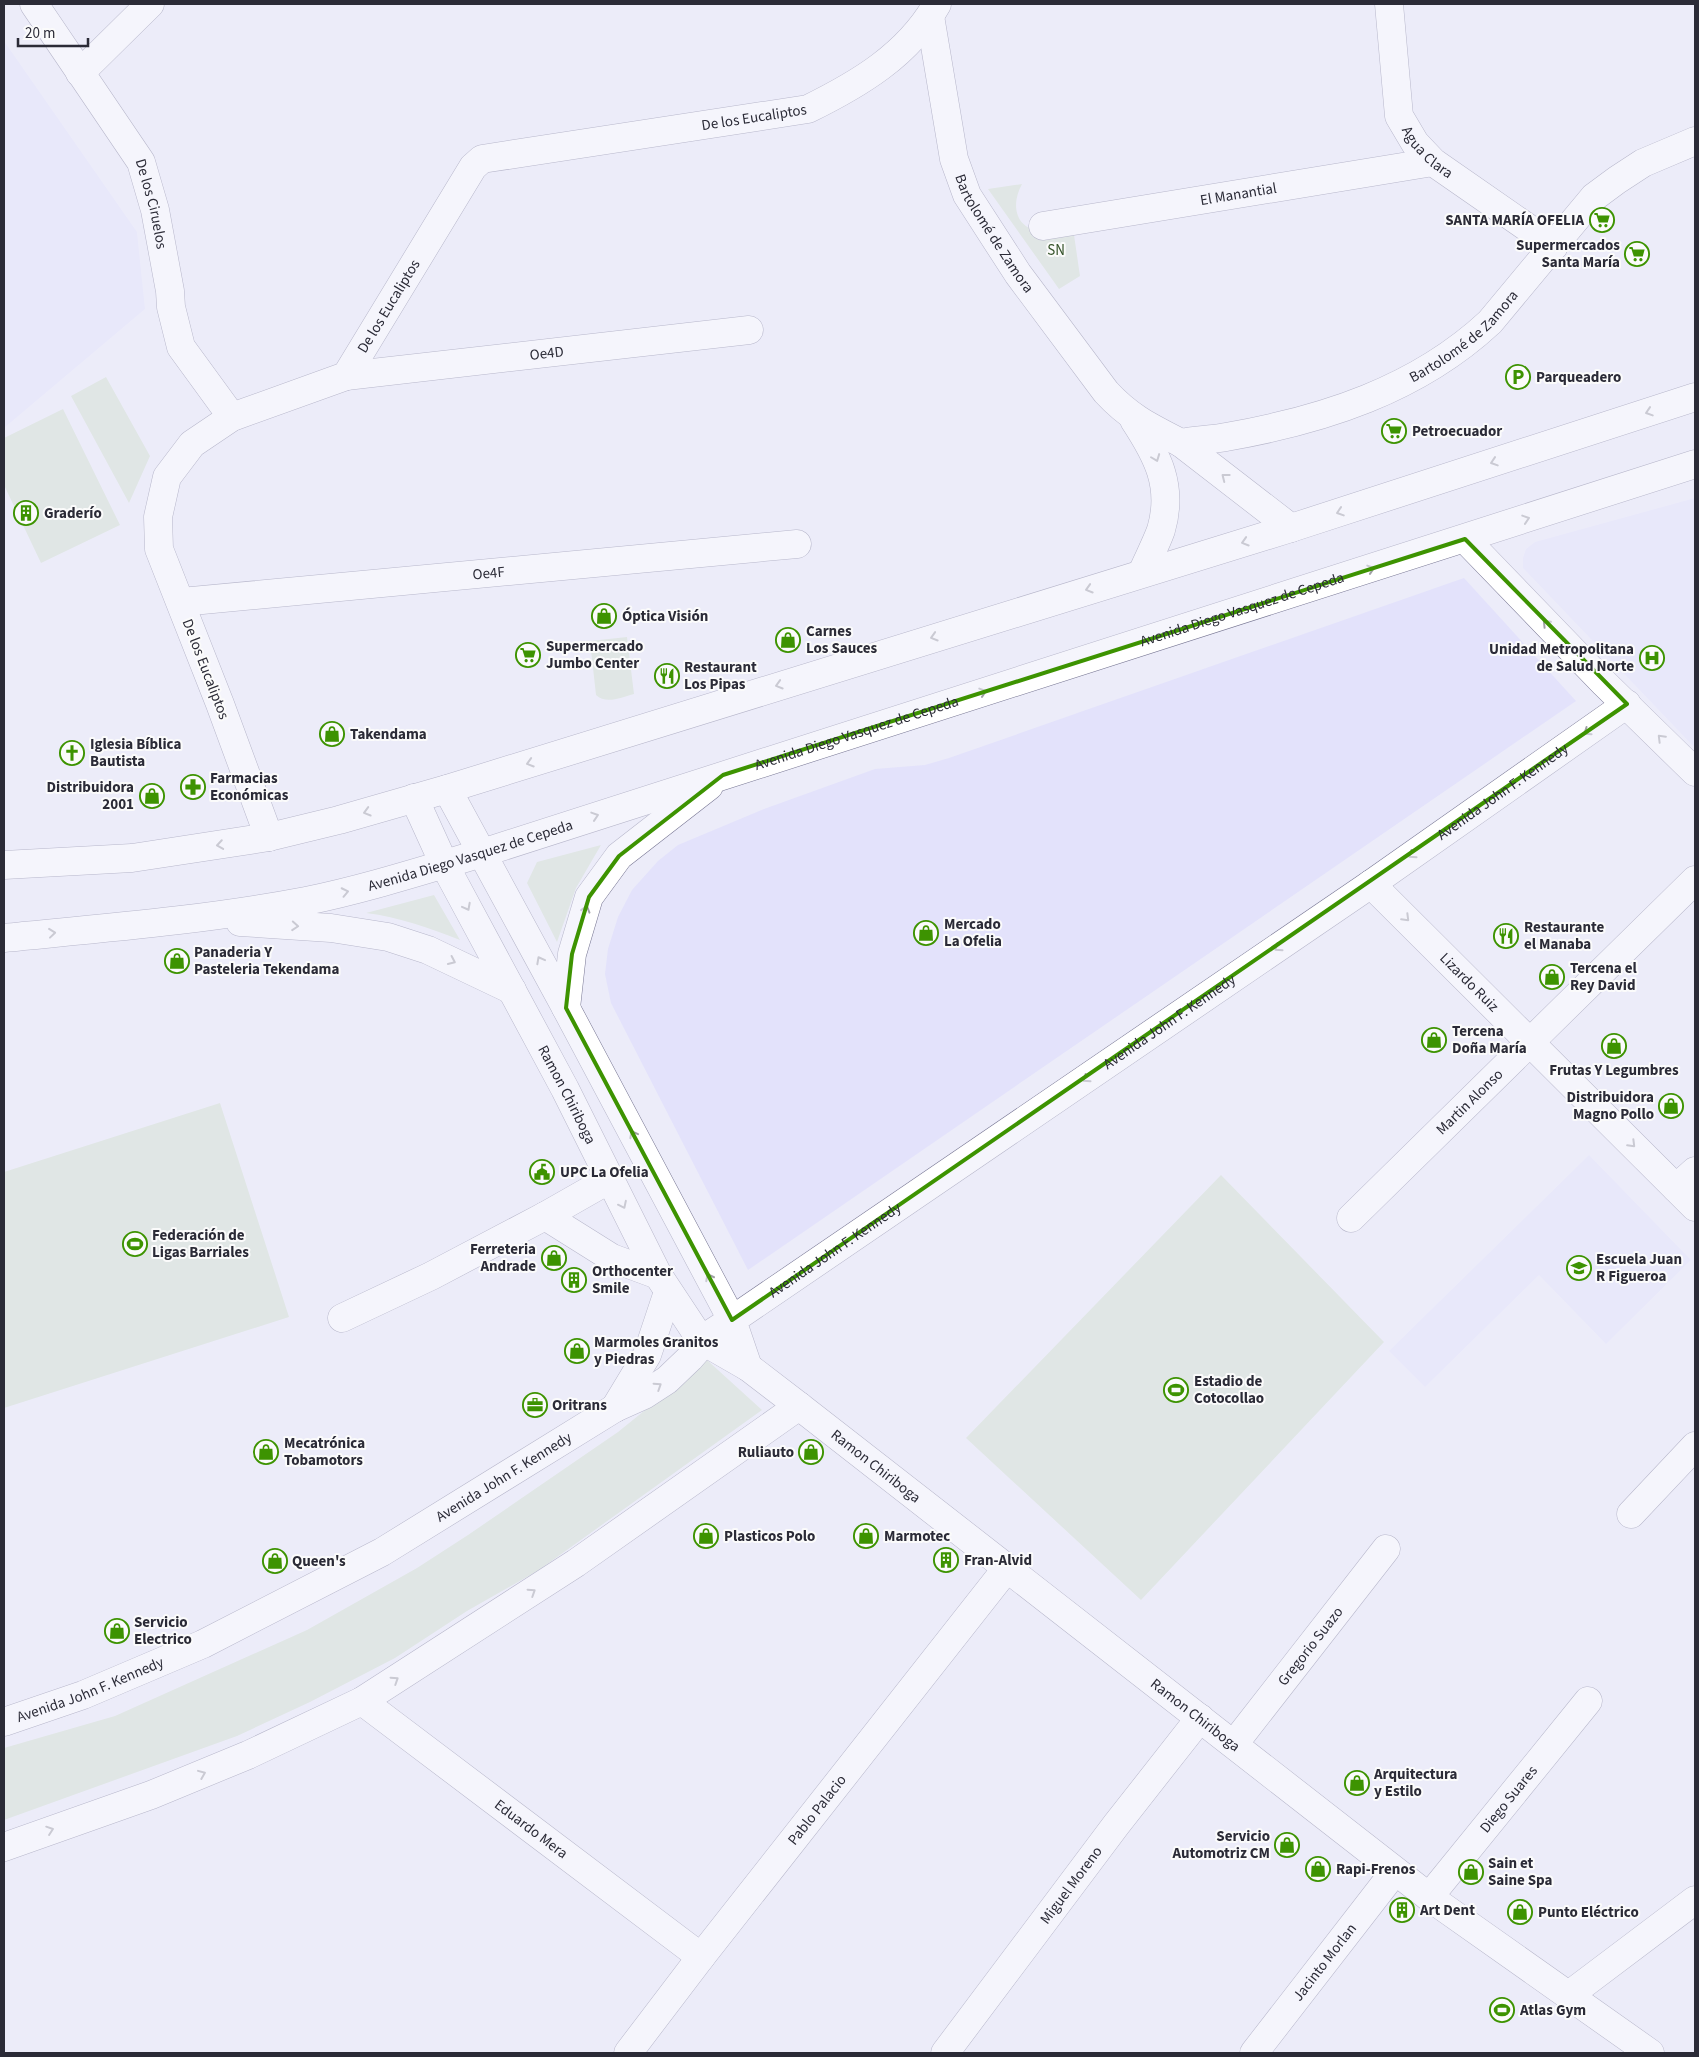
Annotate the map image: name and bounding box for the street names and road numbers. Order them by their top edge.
street label: De los Eucaliptos [700,99,808,136]
street label: Agua Clara [1396,122,1457,184]
street label: De los Ciruelos [130,156,172,251]
street label: Bartolomé de Zamora [949,171,1039,297]
street label: El Manantial [1199,178,1279,211]
street label: De los Eucaliptos [352,255,425,357]
street label: Bartolomé de Zamora [1406,286,1523,388]
street label: Oe4D [529,341,565,366]
street label: Oe4F [472,562,506,586]
street label: Avenida Diego Vasquez de Cepeda [1137,567,1347,652]
street label: De los Eucaliptos [177,616,234,722]
street label: Avenida Diego Vasquez de Cepeda [752,691,961,776]
street label: Avenida John F. Kennedy [1433,738,1573,845]
street label: Avenida Diego Vasquez de Cepeda [366,815,576,897]
street label: Lizardo Ruiz [1435,948,1503,1017]
street label: Avenida John F. Kennedy [1099,969,1240,1075]
street label: Ramon Chiriboga [532,1042,601,1148]
street label: Martin Alonso [1432,1064,1508,1140]
street label: Avenida John F. Kennedy [764,1198,906,1303]
street label: Ramon Chiriboga [826,1425,925,1508]
street label: Avenida John F. Kennedy [432,1427,576,1527]
street label: Gregorio Suazo [1273,1602,1348,1691]
street label: Avenida John F. Kennedy [14,1652,167,1728]
street label: Ramon Chiriboga [1146,1674,1244,1757]
street label: Diego Suares [1475,1761,1543,1838]
street label: Pablo Palacio [783,1770,852,1850]
street label: Eduardo Mera [490,1795,572,1864]
street label: Miguel Moreno [1035,1842,1108,1929]
street label: Jacinto Morlan [1288,1919,1362,2006]

